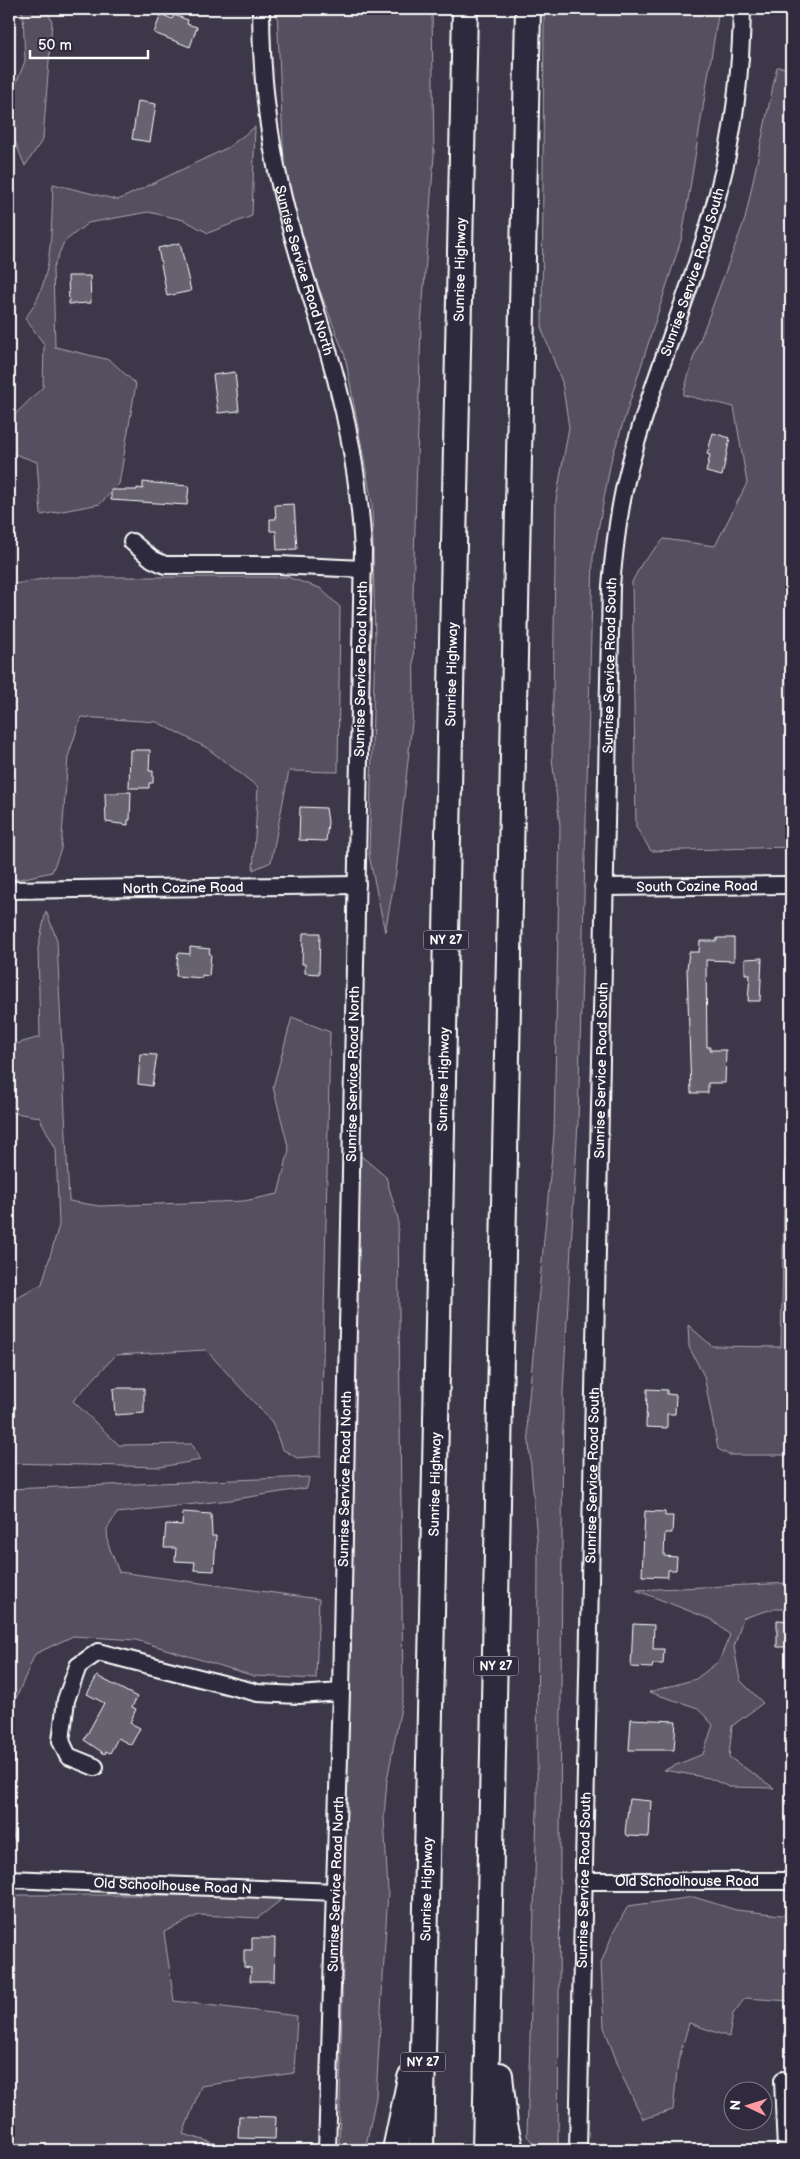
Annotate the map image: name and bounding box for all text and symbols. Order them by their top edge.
scale bar [30,28,148,60]
text: 50 m [38,36,72,55]
street label: Sunrise Service Road North [272,184,337,357]
street label: Sunrise Service Road South [657,186,728,358]
street label: Sunrise Highway [450,216,469,322]
street label: Sunrise Service Road South [599,576,620,754]
street label: Sunrise Service Road North [351,581,371,757]
street label: Sunrise Highway [442,621,461,727]
street label: South Cozine Road [636,877,758,895]
street label: North Cozine Road [122,878,244,897]
road number: NY 27 [424,930,468,950]
street label: Sunrise Service Road South [590,982,611,1159]
street label: Sunrise Service Road North [343,986,363,1162]
street label: Sunrise Highway [433,1026,453,1132]
street label: Sunrise Service Road South [582,1387,603,1563]
street label: Sunrise Service Road North [335,1391,355,1567]
street label: Sunrise Highway [425,1431,444,1536]
road number: NY 27 [474,1656,518,1675]
street label: Sunrise Service Road South [573,1792,594,1968]
street label: Sunrise Service Road North [324,1796,348,1972]
street label: Sunrise Highway [417,1836,436,1941]
street label: Old Schoolhouse Road [615,1873,759,1890]
street label: Old Schoolhouse Road N [93,1874,252,1897]
road number: NY 27 [400,2052,446,2072]
north arrow [722,2082,772,2132]
text: N [727,2099,744,2111]

